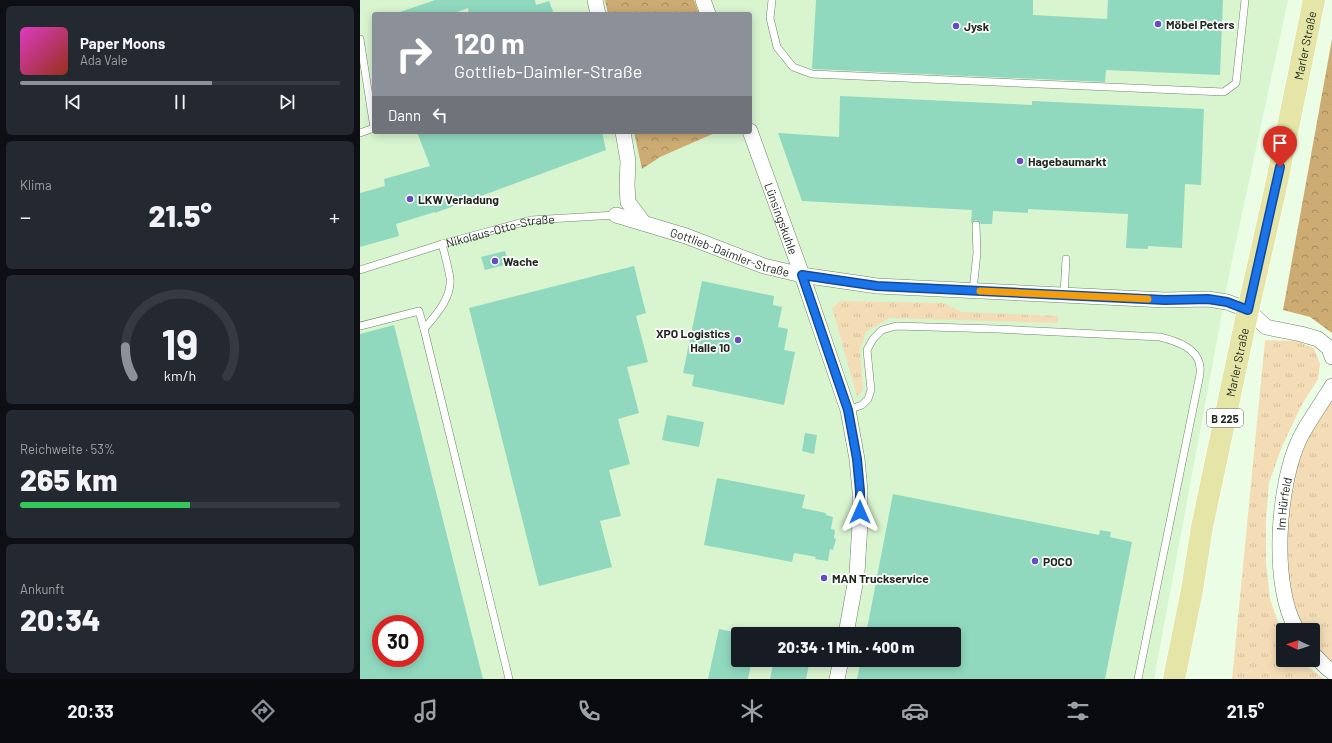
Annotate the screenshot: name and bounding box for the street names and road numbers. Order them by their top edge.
street label: Marler Straße [1291,10,1319,81]
street label: Lünsingskuhle [762,181,801,256]
street label: Nikolaus-Otto-Straße [444,212,555,250]
street label: Gottlieb-Daimler-Straße [669,225,791,279]
street label: Marler Straße [1223,327,1251,398]
road number: B 225 [1207,409,1243,427]
street label: Im Hürfeld [1273,476,1294,531]

